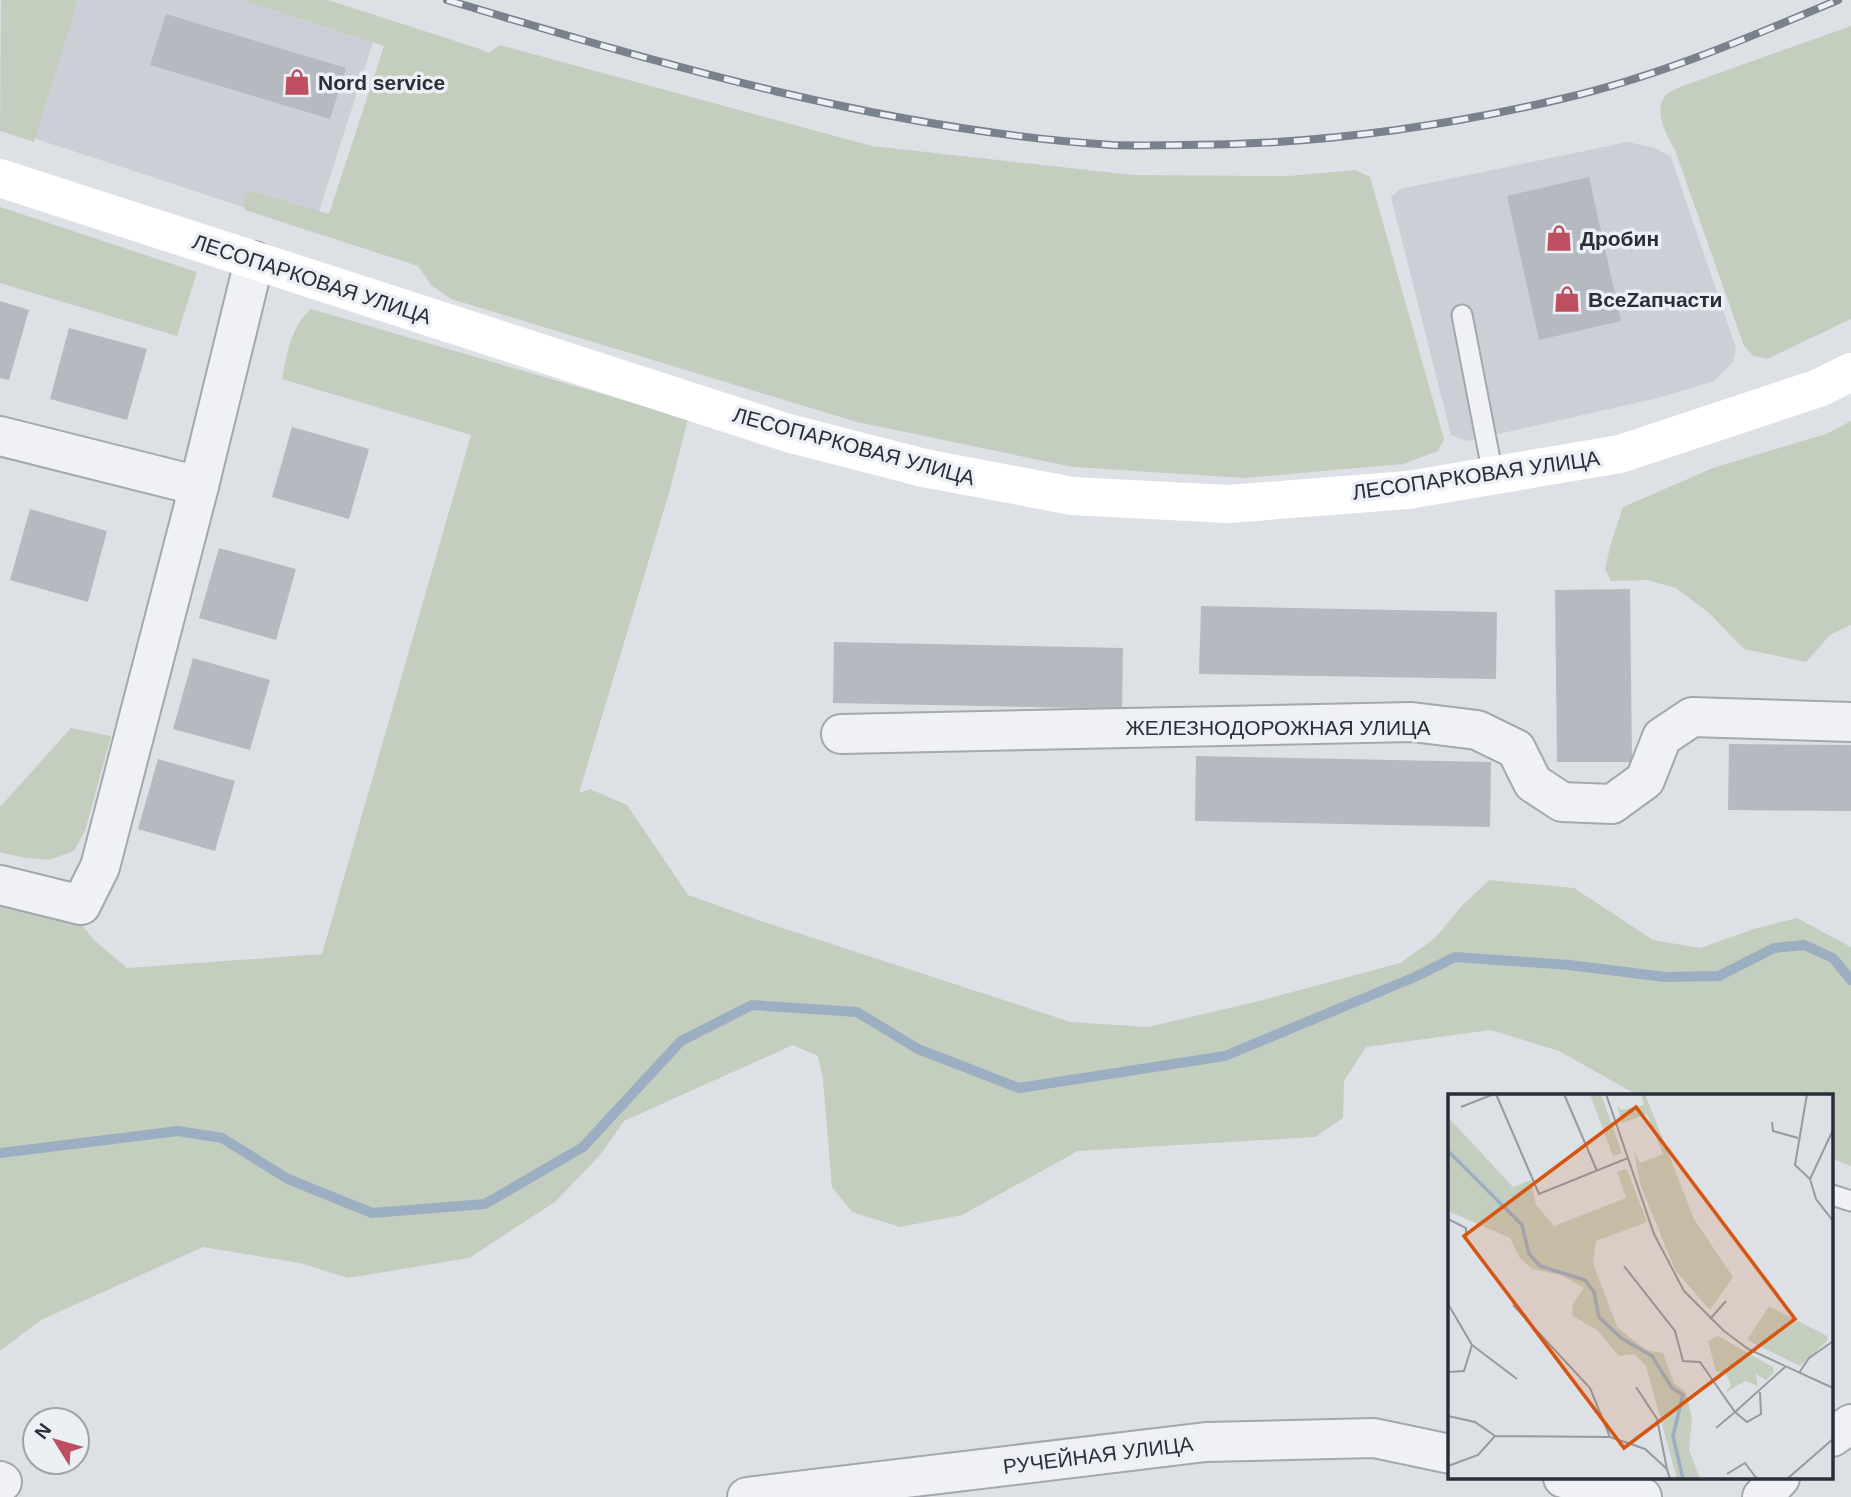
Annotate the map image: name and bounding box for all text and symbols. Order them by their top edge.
shop icon: Nord service [282,67,312,97]
place label: Nord service [318,71,445,94]
shop icon: Дробин [1544,223,1574,253]
place label: Дробин [1580,227,1659,250]
street label: ЛЕСОПАРКОВАЯ УЛИЦА [190,229,434,329]
shop icon: ВсеZапчасти [1552,284,1582,314]
place label: ВсеZапчасти [1588,288,1722,311]
street label: ЛЕСОПАРКОВАЯ УЛИЦА [730,403,978,489]
street label: ЛЕСОПАРКОВАЯ УЛИЦА [1351,446,1601,504]
street label: ЖЕЛЕЗНОДОРОЖНАЯ УЛИЦА [1125,716,1431,739]
inset map [1448,1094,1834,1480]
north arrow [21,1406,91,1476]
text: N [30,1419,55,1443]
street label: РУЧЕЙНАЯ УЛИЦА [1002,1432,1194,1478]

